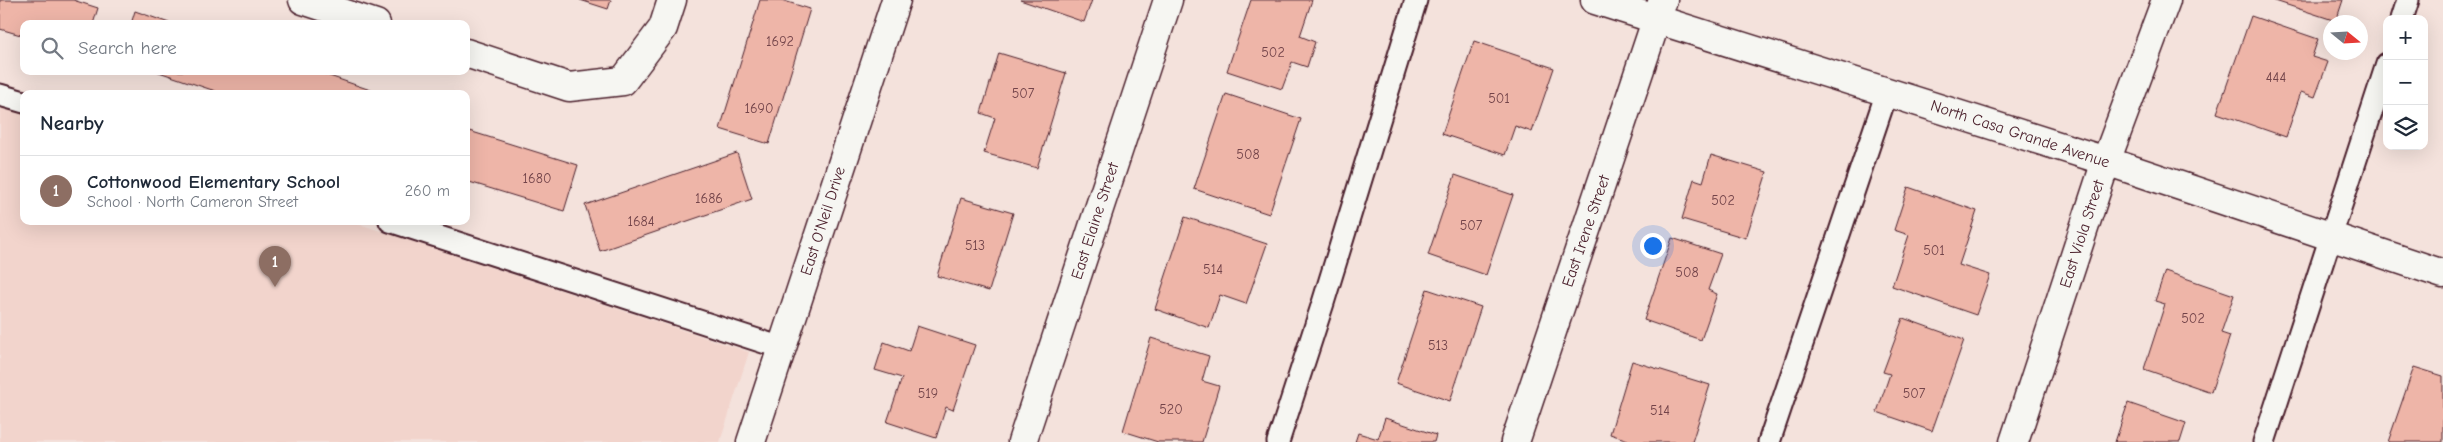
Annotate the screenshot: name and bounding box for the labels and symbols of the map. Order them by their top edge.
north arrow [2323,15,2368,60]
house number: 1692 [766,33,794,50]
house number: 502 [1261,44,1285,61]
house number: 444 [2266,69,2286,86]
house number: 507 [1012,85,1035,102]
house number: 501 [1488,90,1510,107]
street label: North Casa Grande Avenue [1928,97,2112,171]
house number: 1690 [744,100,774,117]
house number: 508 [1236,146,1260,163]
street label: East Elaine Street [1068,160,1123,282]
street label: East O'Neil Drive [797,164,849,278]
house number: 1680 [523,170,551,187]
street label: East Irene Street [1558,172,1614,289]
street label: East Viola Street [2056,177,2108,290]
house number: 1686 [695,190,723,207]
house number: 502 [1711,192,1735,209]
house number: 1684 [627,213,655,230]
house number: 507 [1460,217,1483,234]
your location [1640,233,1666,259]
house number: 513 [965,237,985,254]
house number: 501 [1923,242,1945,259]
pin: 1 [259,246,291,287]
house number: 514 [1203,261,1223,278]
house number: 508 [1675,264,1699,281]
house number: 502 [2181,310,2205,327]
house number: 513 [1428,337,1448,354]
house number: 519 [918,385,938,402]
house number: 507 [1903,385,1926,402]
house number: 520 [1159,401,1183,418]
house number: 514 [1650,402,1670,419]

